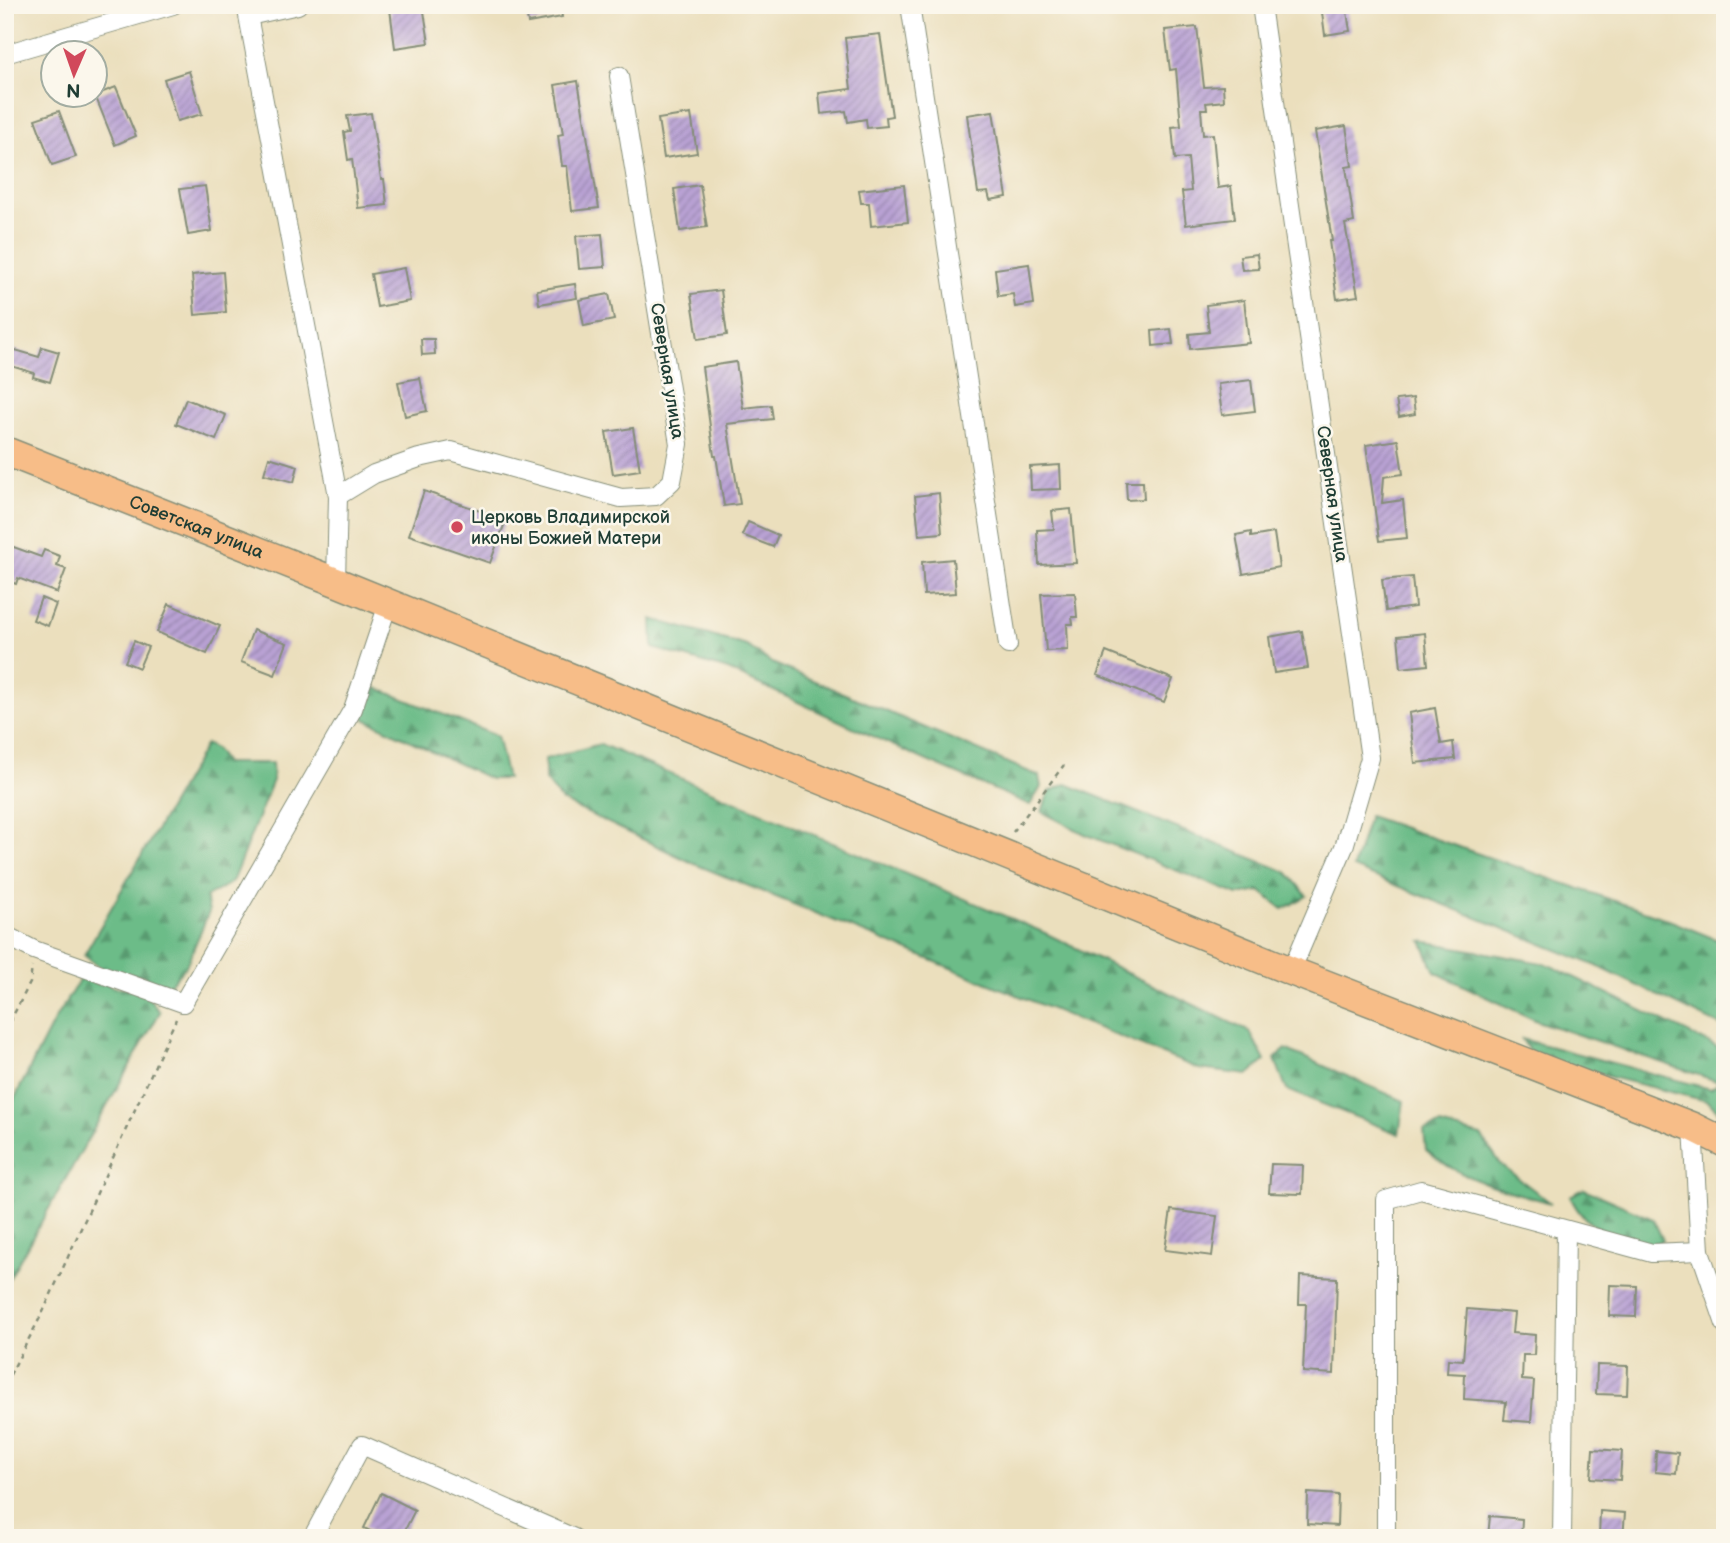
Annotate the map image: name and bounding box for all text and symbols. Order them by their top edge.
north arrow [38,38,108,108]
text: N [66,78,81,101]
street label: Северная улица [646,302,688,441]
street label: Северная улица [1312,425,1352,564]
street label: Советская улица [126,491,267,563]
place label: Церковь Владимирской иконы Божией Матери [471,507,670,549]
marker: Церковь Владимирской иконы Божией Матери [449,519,465,535]

